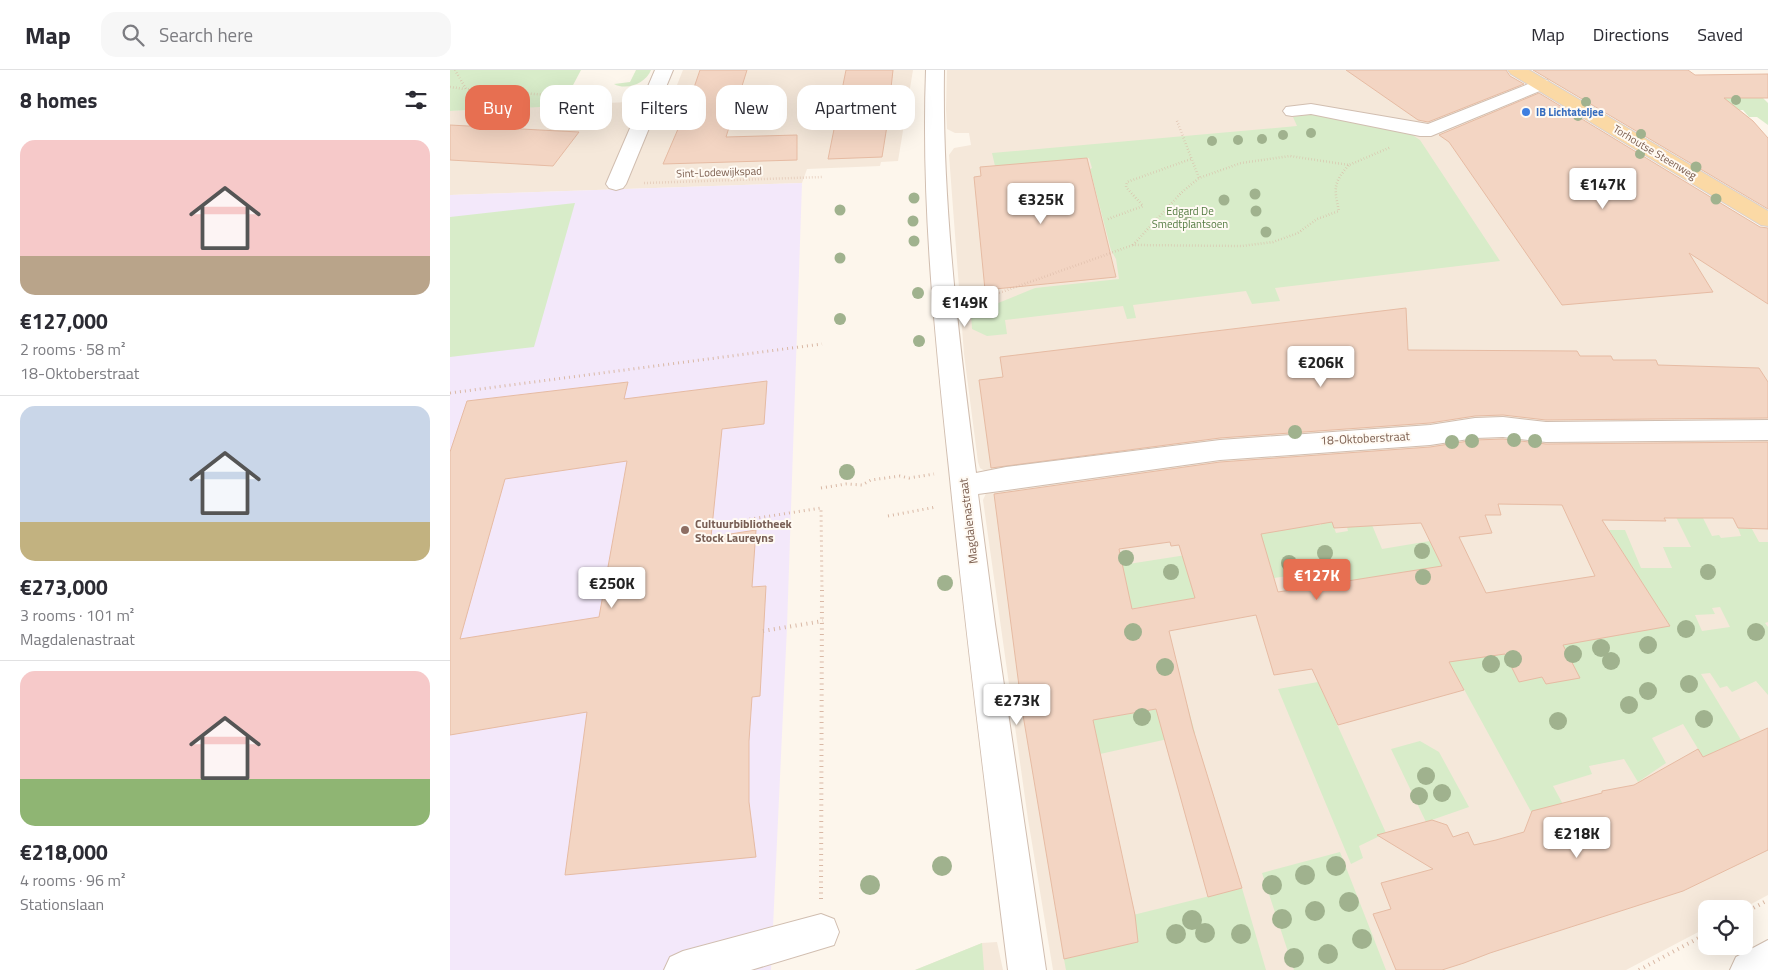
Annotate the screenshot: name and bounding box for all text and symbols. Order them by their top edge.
search box [101,12,451,57]
text: Map [25,17,71,53]
text: Search here [159,20,253,49]
icon: search [119,21,147,49]
text: Map [1531,21,1565,48]
text: Directions [1593,21,1669,48]
text: Saved [1697,21,1743,48]
text: 8 homes [20,84,97,116]
chip: Buy [465,85,530,130]
chip: Rent [540,85,612,130]
chip: Filters [622,85,706,130]
chip: New [716,85,787,130]
chip: Apartment [797,85,915,130]
icon: filters [402,86,430,114]
place label: IB Lichtateljee [1536,104,1604,120]
marker: IB Lichtateljee [1520,106,1532,118]
street label: Torhoutse Steenweg [1610,121,1700,184]
street label: Sint-Lodewijkspad [676,163,762,181]
pin: €147K [1568,168,1638,210]
text: €147K [1580,172,1626,196]
icon: home [180,173,270,263]
pin: €325K [1006,182,1076,225]
text: €325K [1018,187,1064,211]
park label: Edgard De Smedtplantsoen [1152,203,1228,232]
pin: €149K [930,286,1000,328]
text: €149K [942,290,988,314]
text: €127,000 [20,305,108,337]
text: 2 rooms · 58 m² [20,337,125,361]
pin: €206K [1286,346,1356,388]
text: €206K [1298,350,1344,374]
text: 18-Oktoberstraat [20,361,140,385]
street label: 18-Oktoberstraat [1320,426,1411,450]
icon: home [180,438,270,528]
street label: Magdalenastraat [953,476,983,565]
place label: Cultuurbibliotheek Stock Laureyns [695,514,793,547]
marker: Cultuurbibliotheek Stock Laureyns [679,524,691,536]
pin: €127K [1282,558,1352,601]
text: €127K [1294,563,1340,587]
pin: €250K [577,566,647,609]
text: €273,000 [20,571,108,603]
text: €250K [589,571,635,595]
text: 3 rooms · 101 m² [20,603,134,627]
text: Magdalenastraat [20,627,135,651]
pin: €273K [982,684,1052,726]
text: €273K [994,688,1040,712]
icon: home [180,703,270,793]
pin: €218K [1542,816,1612,859]
text: €218K [1554,821,1600,845]
text: €218,000 [20,836,108,868]
text: 4 rooms · 96 m² [20,868,125,892]
text: Stationslaan [20,892,104,916]
map controls [1698,900,1753,955]
button: locate [1698,900,1753,955]

